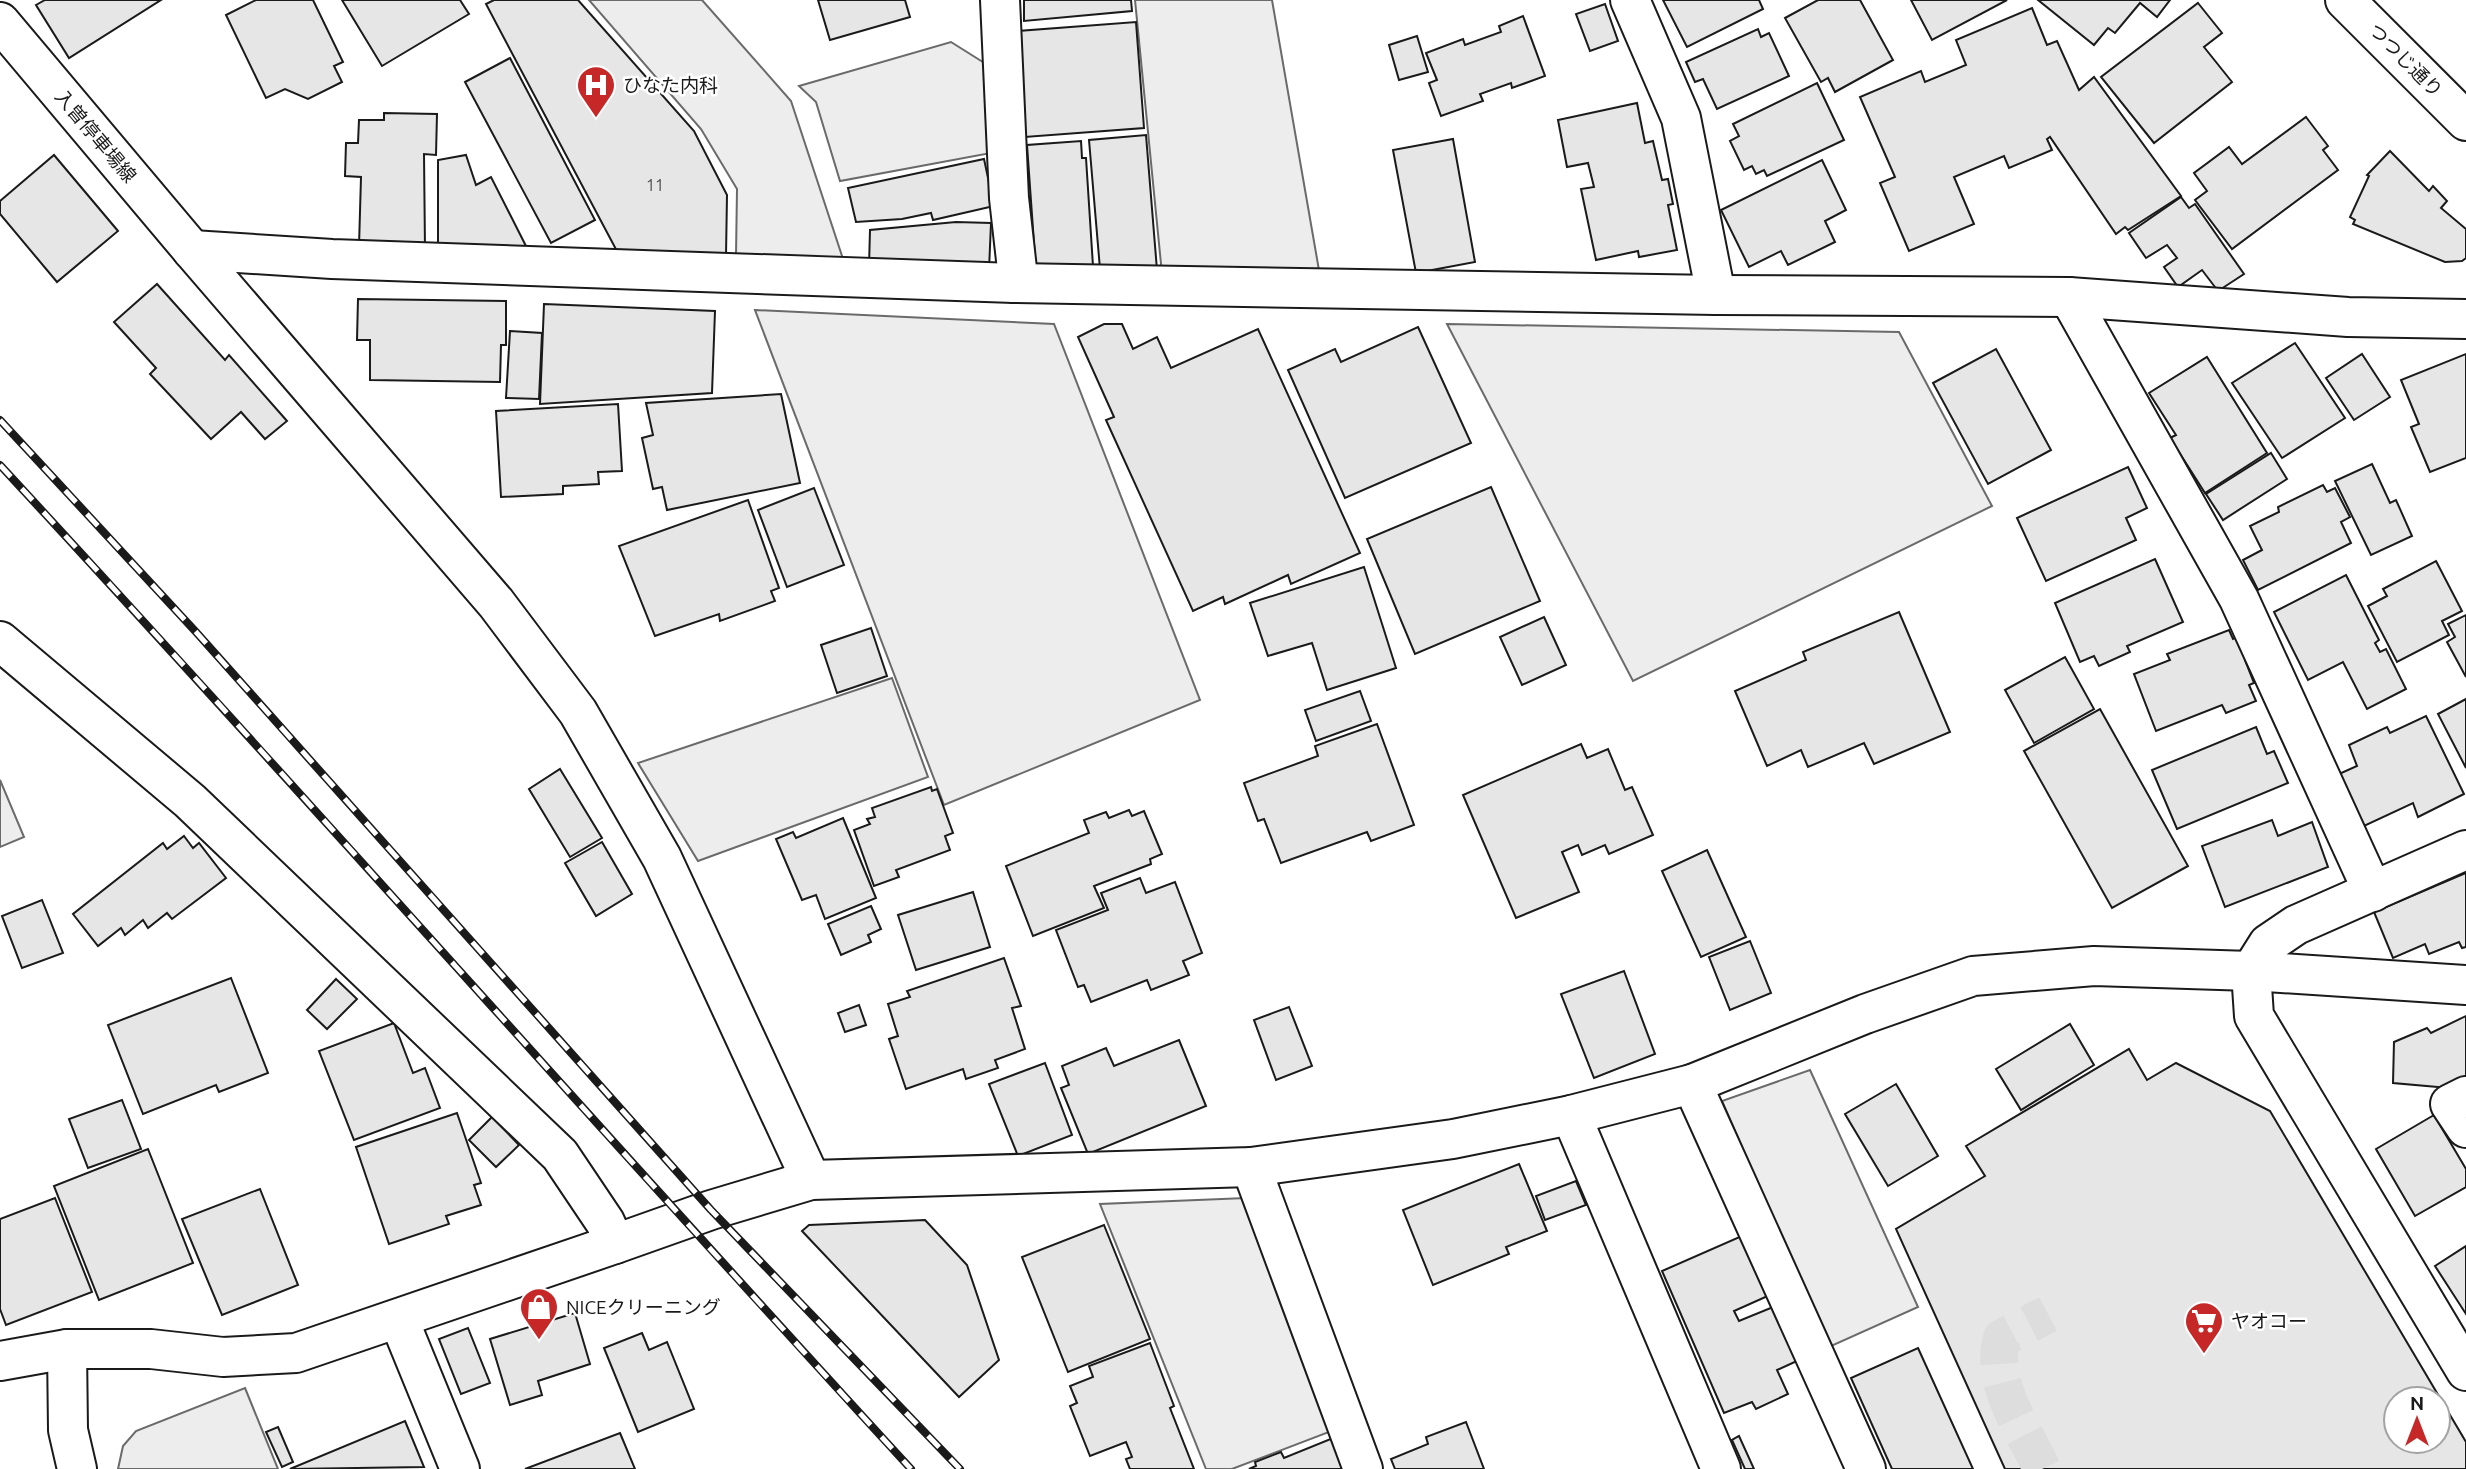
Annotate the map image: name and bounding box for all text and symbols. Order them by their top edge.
street label: つつじ通り [2365,19,2447,101]
hospital icon: ひなた内科 [575,64,617,119]
place label: ひなた内科 [623,74,718,96]
street label: 入曽停車場線 [51,85,141,187]
house number: 11 [646,176,664,194]
shop icon: NICEクリーニング [518,1286,560,1341]
place label: NICEクリーニング [566,1296,721,1318]
supermarket icon: ヤオコー [2183,1300,2225,1355]
place label: ヤオコー [2231,1310,2307,1332]
north arrow [2382,1385,2452,1455]
text: N [2410,1392,2424,1414]

